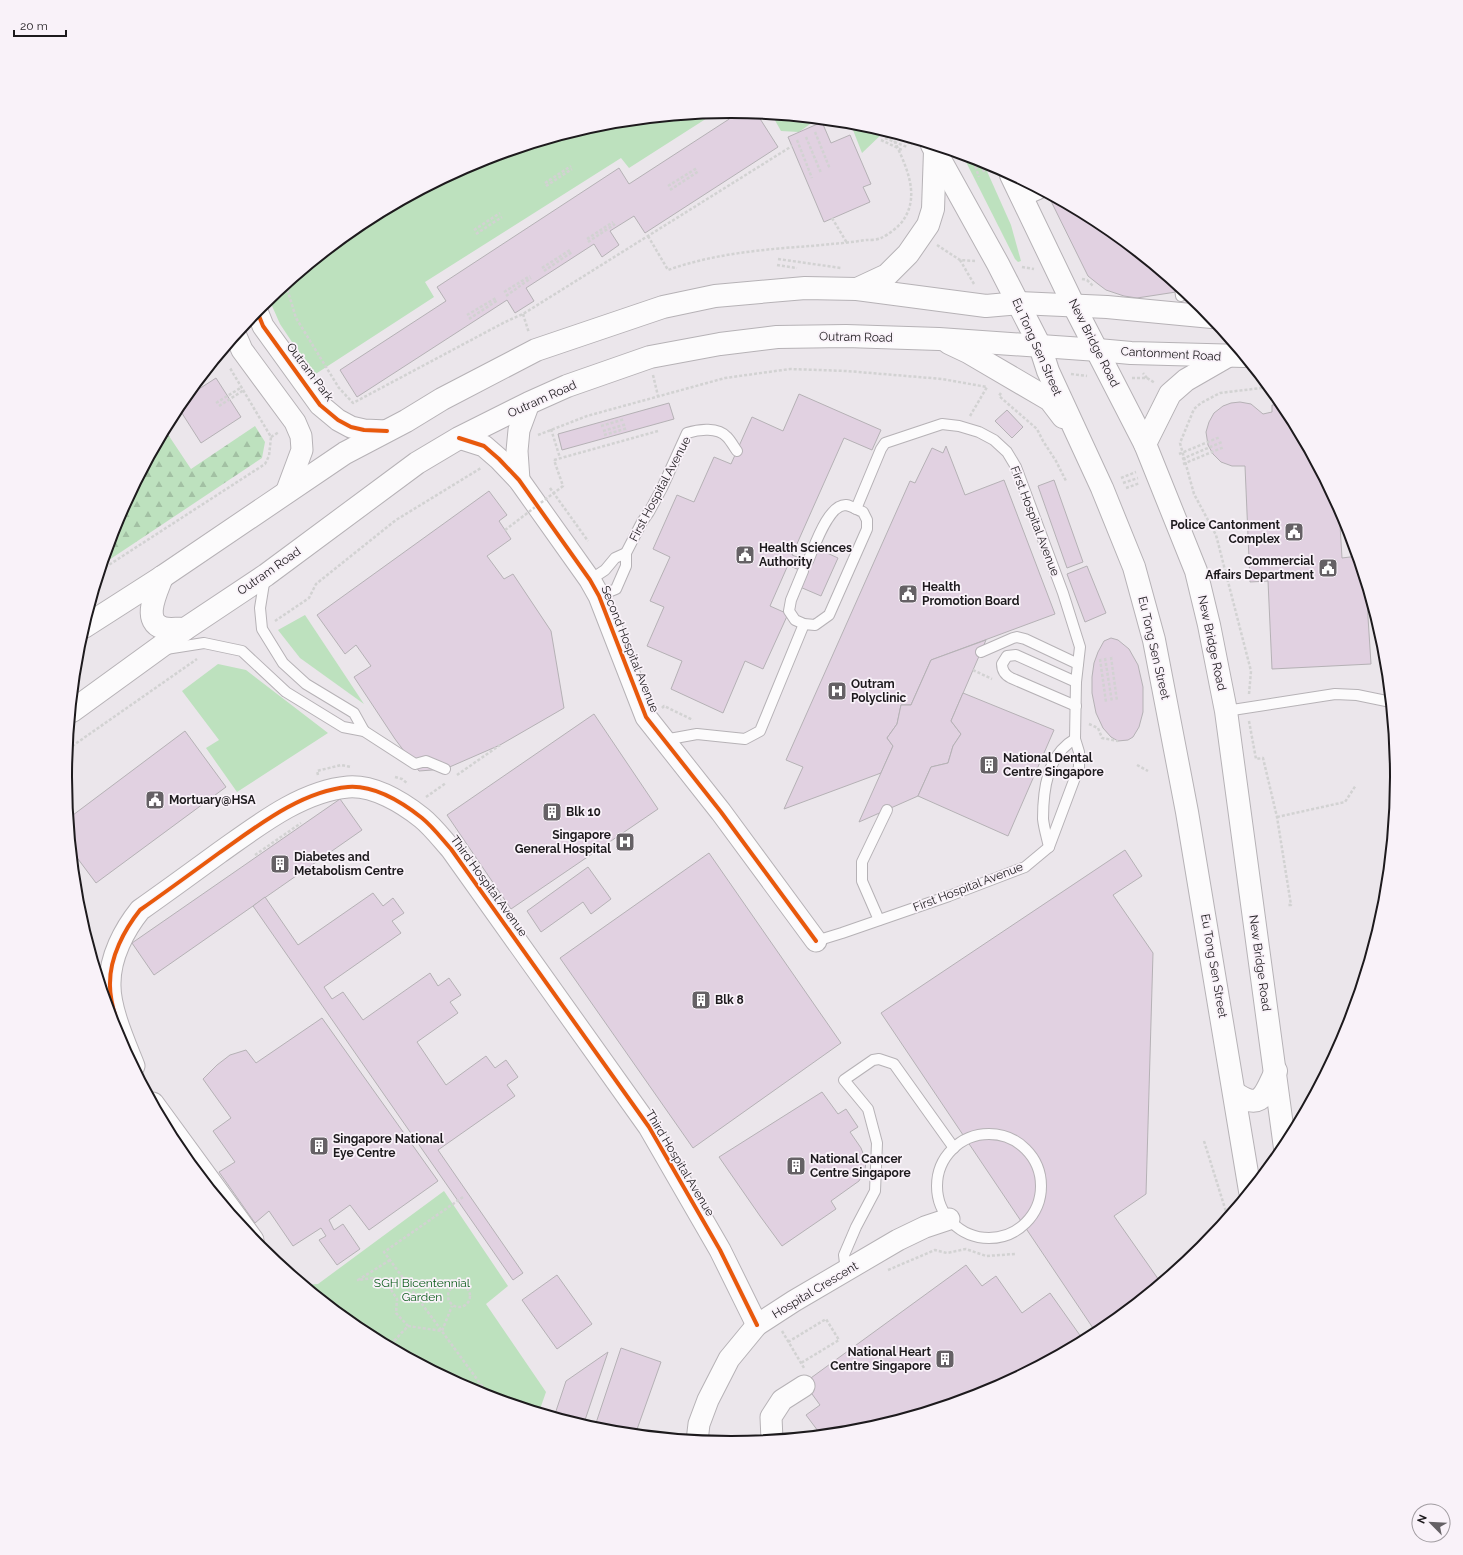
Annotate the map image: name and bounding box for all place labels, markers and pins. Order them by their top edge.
place label: Police Cantonment Complex [1170,518,1281,546]
public building icon: Police Cantonment Complex [1283,521,1305,543]
place label: Health Sciences Authority [759,541,852,569]
public building icon: Health Sciences Authority [734,544,756,566]
place label: Commercial Affairs Department [1205,554,1314,582]
public building icon: Commercial Affairs Department [1317,557,1339,579]
place label: Health Promotion Board [922,580,1020,608]
public building icon: Health Promotion Board [897,583,919,605]
place label: Outram Polyclinic [851,677,906,705]
hospital icon: Outram Polyclinic [826,680,848,702]
place label: National Dental Centre Singapore [1003,751,1104,779]
building icon: National Dental Centre Singapore [978,754,1000,776]
public building icon: Mortuary@HSA [144,789,166,811]
place label: Mortuary@HSA [169,793,257,807]
building icon: Blk 10 [541,801,563,823]
place label: Blk 10 [566,805,601,819]
place label: Singapore General Hospital [515,828,611,856]
hospital icon: Singapore General Hospital [614,831,636,853]
place label: Diabetes and Metabolism Centre [294,850,404,878]
building icon: Diabetes and Metabolism Centre [269,853,291,875]
building icon: Blk 8 [690,989,712,1011]
place label: Blk 8 [715,993,744,1007]
place label: Singapore National Eye Centre [333,1132,444,1160]
building icon: Singapore National Eye Centre [308,1135,330,1157]
place label: National Cancer Centre Singapore [810,1152,911,1180]
building icon: National Cancer Centre Singapore [785,1155,807,1177]
place label: National Heart Centre Singapore [830,1345,931,1373]
building icon: National Heart Centre Singapore [934,1348,956,1370]

